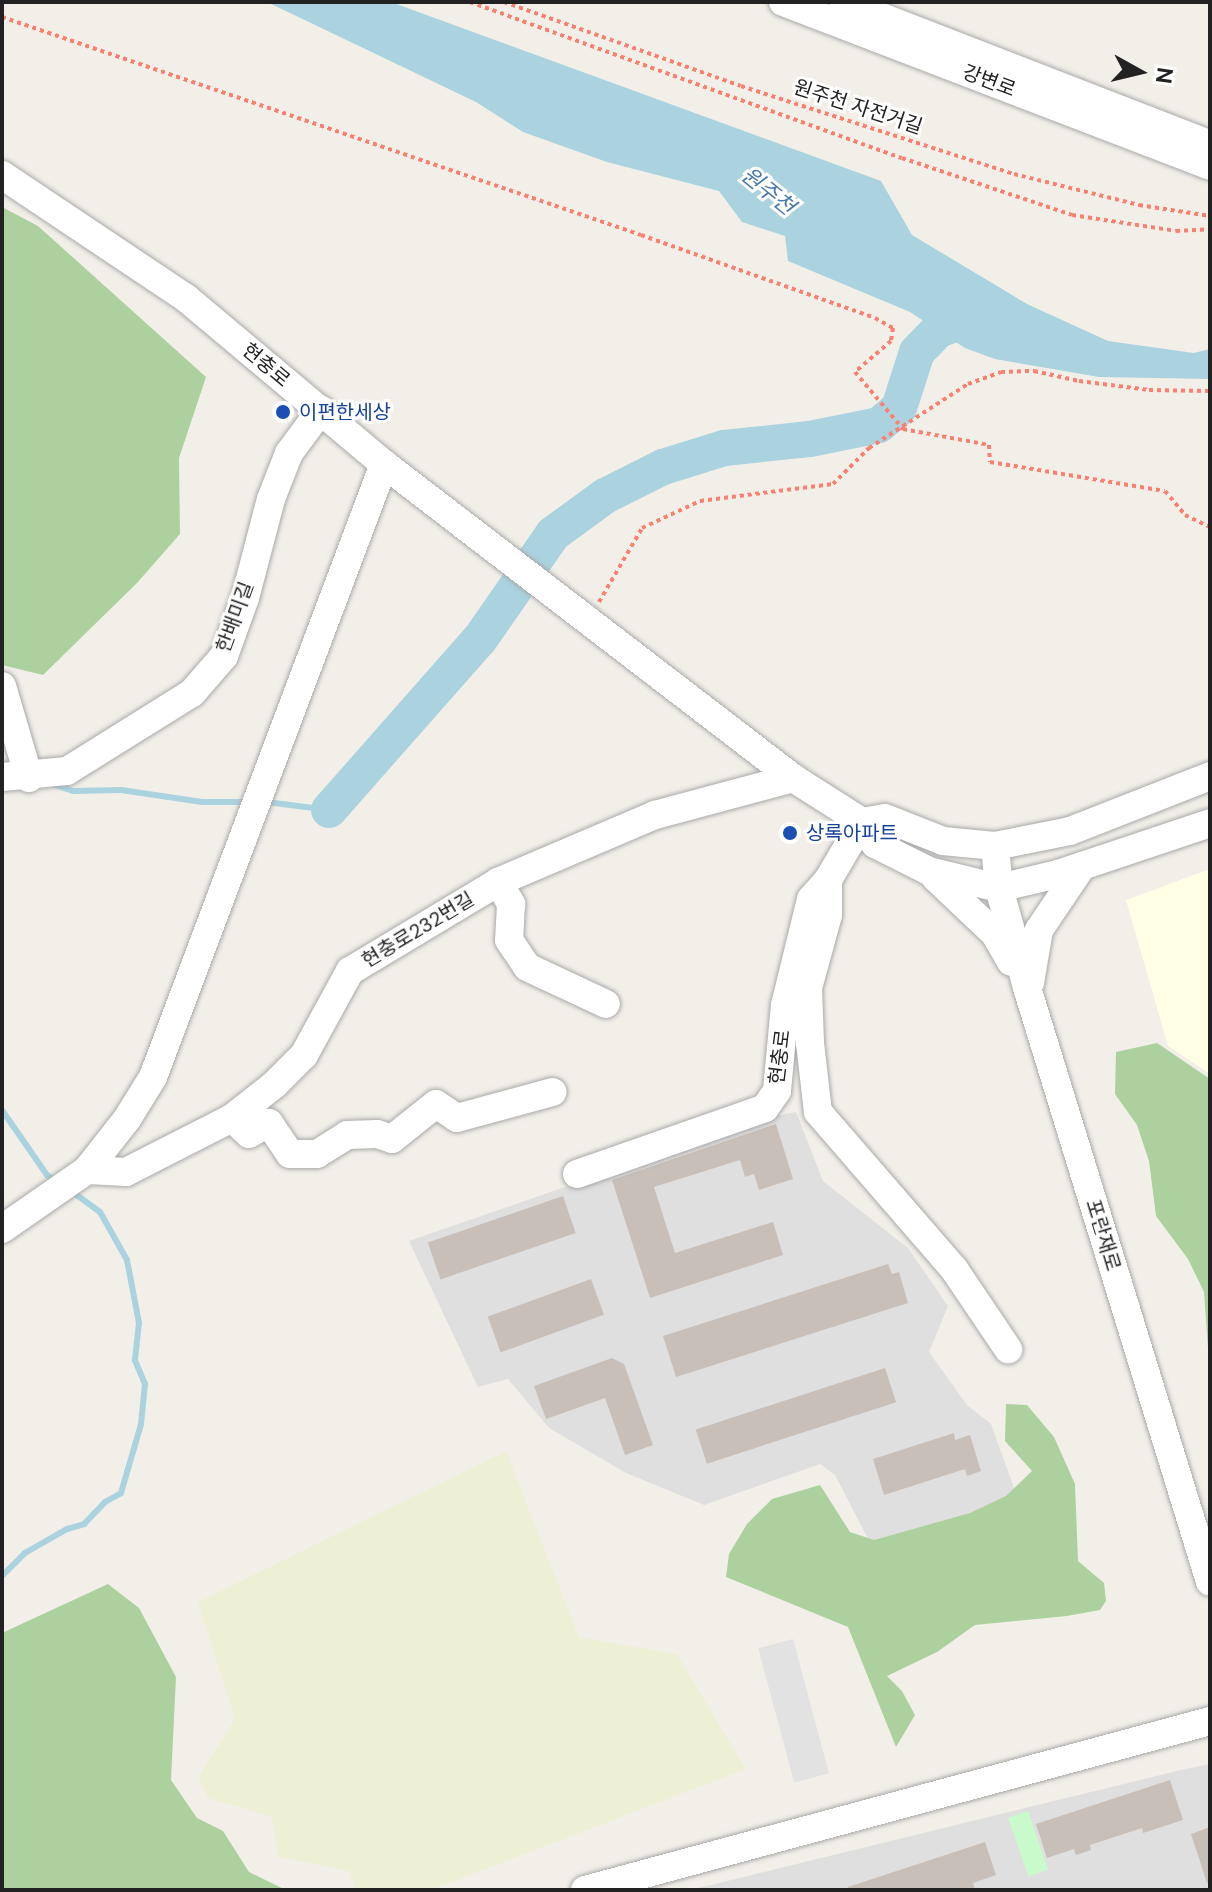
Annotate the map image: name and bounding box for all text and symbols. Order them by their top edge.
north arrow [1100,32,1180,112]
street label: 강변로 [959,60,1019,102]
text: N [1149,65,1180,85]
street label: 원주천 자전거길 [791,75,925,139]
water label: 원주천 [736,162,800,220]
street label: 현충로 [237,338,295,392]
place label: 이편한세상 [299,400,391,424]
marker: 이편한세상 [274,403,292,421]
street label: 한배미길 [211,578,259,656]
place label: 상록아파트 [806,821,898,845]
marker: 상록아파트 [781,824,799,842]
street label: 현충로232번길 [357,887,479,973]
street label: 현충로 [765,1028,795,1086]
street label: 포란재로 [1081,1196,1125,1274]

